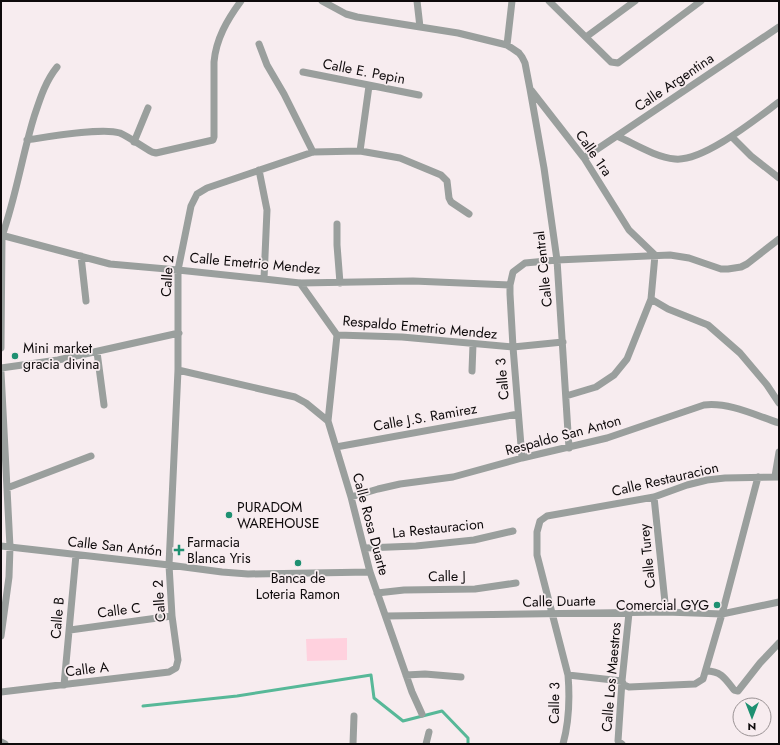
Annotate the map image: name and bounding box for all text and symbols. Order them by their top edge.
street label: Calle Argentina [630,48,718,116]
street label: Calle E. Pepin [321,53,407,89]
street label: Calle 1ra [571,126,617,180]
street label: Calle Central [529,230,557,308]
street label: Calle Emetrio Mendez [189,247,322,279]
street label: Calle 2 [156,254,178,298]
street label: Respaldo Emetrio Mendez [342,310,499,344]
place label: Mini market gracia divina [23,338,99,374]
marker: Mini market gracia divina [10,351,20,361]
street label: Calle 3 [490,357,514,401]
street label: Calle J.S. Ramirez [372,398,479,436]
street label: Respaldo San Anton [503,410,623,460]
street label: Calle Restauracion [610,457,720,501]
street label: Calle Rosa Duarte [348,471,394,577]
place label: PURADOM WAREHOUSE [237,497,319,533]
marker: PURADOM WAREHOUSE [224,510,234,520]
street label: La Restauracion [391,513,485,543]
street label: Calle Turey [634,522,660,589]
street label: Calle San Antón [67,531,163,561]
place label: Farmacia Blanca Yris [187,532,251,568]
marker: Farmacia Blanca Yris [174,545,184,555]
marker: Banca de Loteria Ramon [293,558,303,568]
street label: Calle J [428,566,466,586]
place label: Banca de Loteria Ramon [256,568,340,604]
street label: Calle 2 [148,579,170,623]
street label: Calle Duarte [522,590,596,612]
place label: Comercial GYG [616,595,709,615]
street label: Calle B [45,596,69,640]
street label: Calle C [96,597,142,623]
marker: Comercial GYG [712,600,722,610]
street label: Calle Los Maestros [596,621,626,733]
street label: Calle A [64,656,111,682]
street label: Calle 3 [544,682,564,724]
north arrow [732,697,772,737]
text: N [748,719,756,735]

